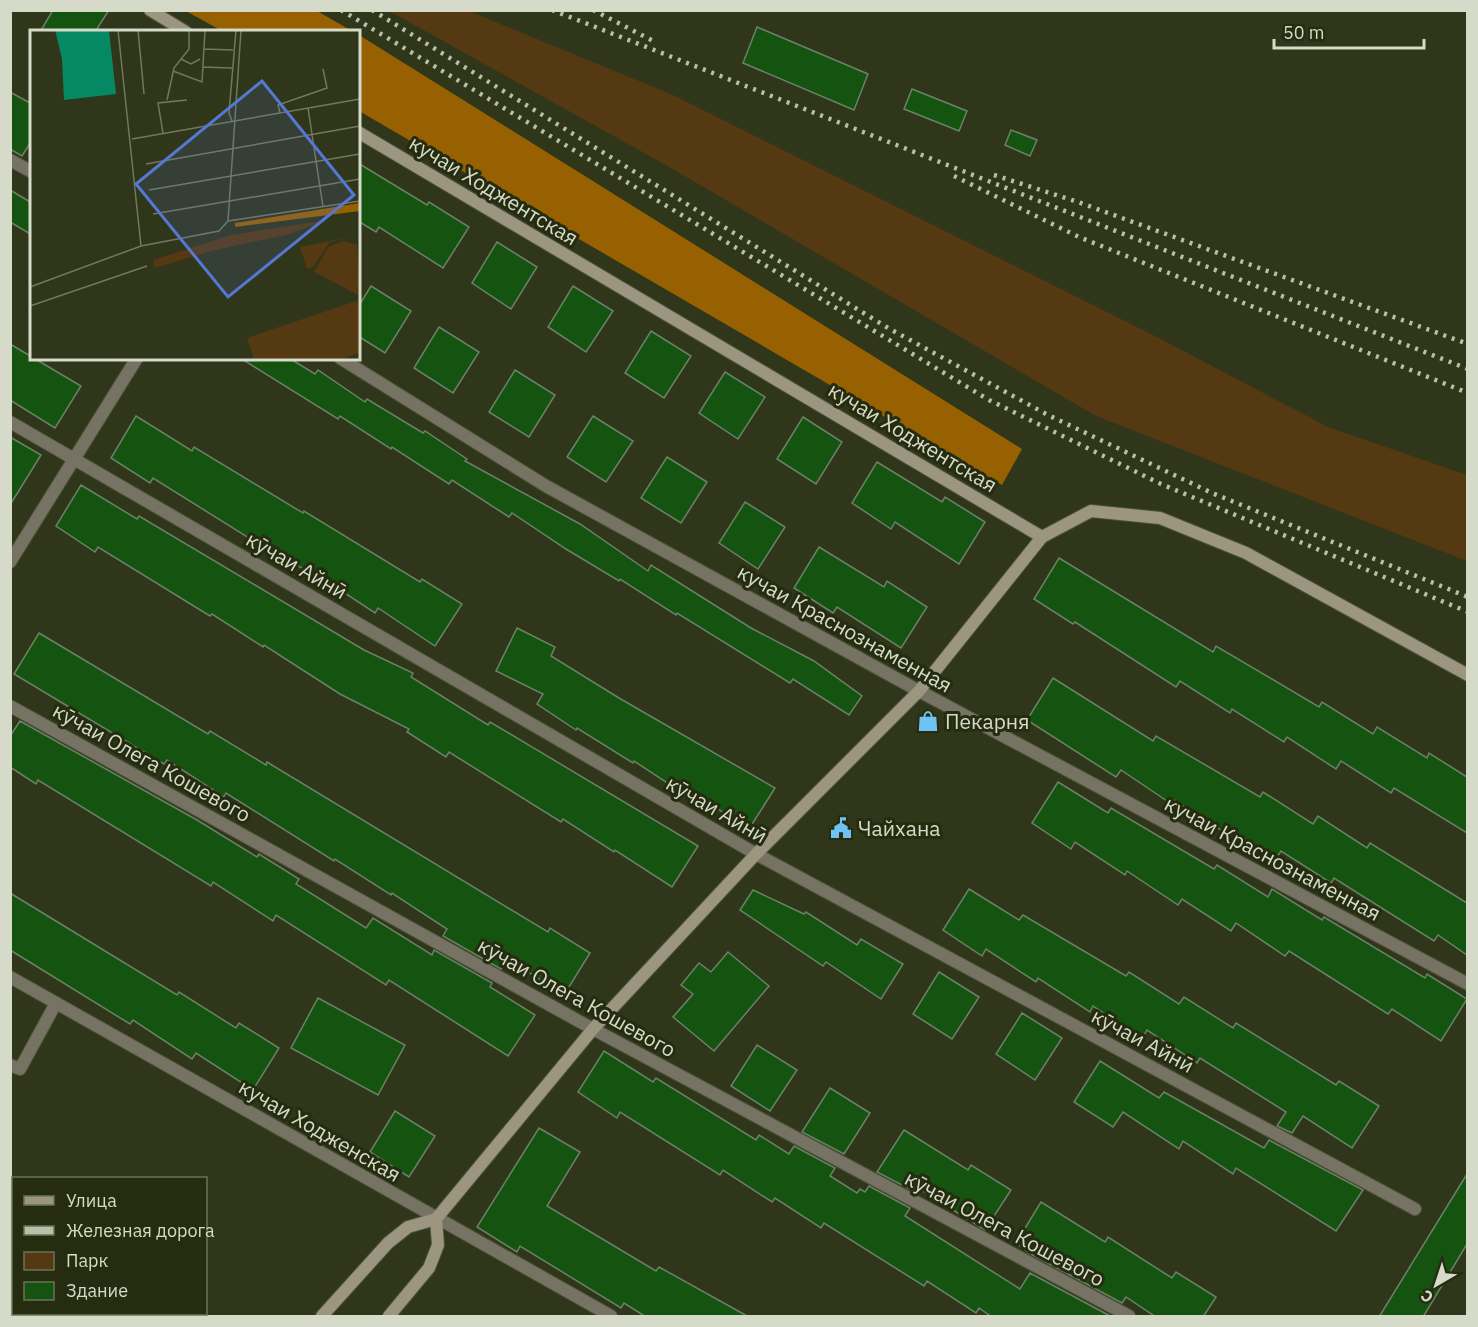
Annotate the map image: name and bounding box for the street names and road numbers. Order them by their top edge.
street label: кучаи Ходжентская [404,128,584,252]
street label: кучаи Ходжентская [823,375,1003,499]
street label: кӯчаи Айнӣ [241,525,353,605]
street label: кучаи Краснознаменная [733,557,957,699]
street label: кӯчаи Олега Кошевого [48,696,256,828]
street label: кӯчаи Айнӣ [661,769,773,849]
street label: кучаи Краснознаменная [1160,789,1386,927]
street label: кӯчаи Олега Кошевого [473,931,681,1063]
street label: кӯчаи Айнӣ [1087,1001,1199,1079]
street label: кучаи Ходженская [234,1072,406,1188]
street label: кӯчаи Олега Кошевого [900,1163,1110,1293]

